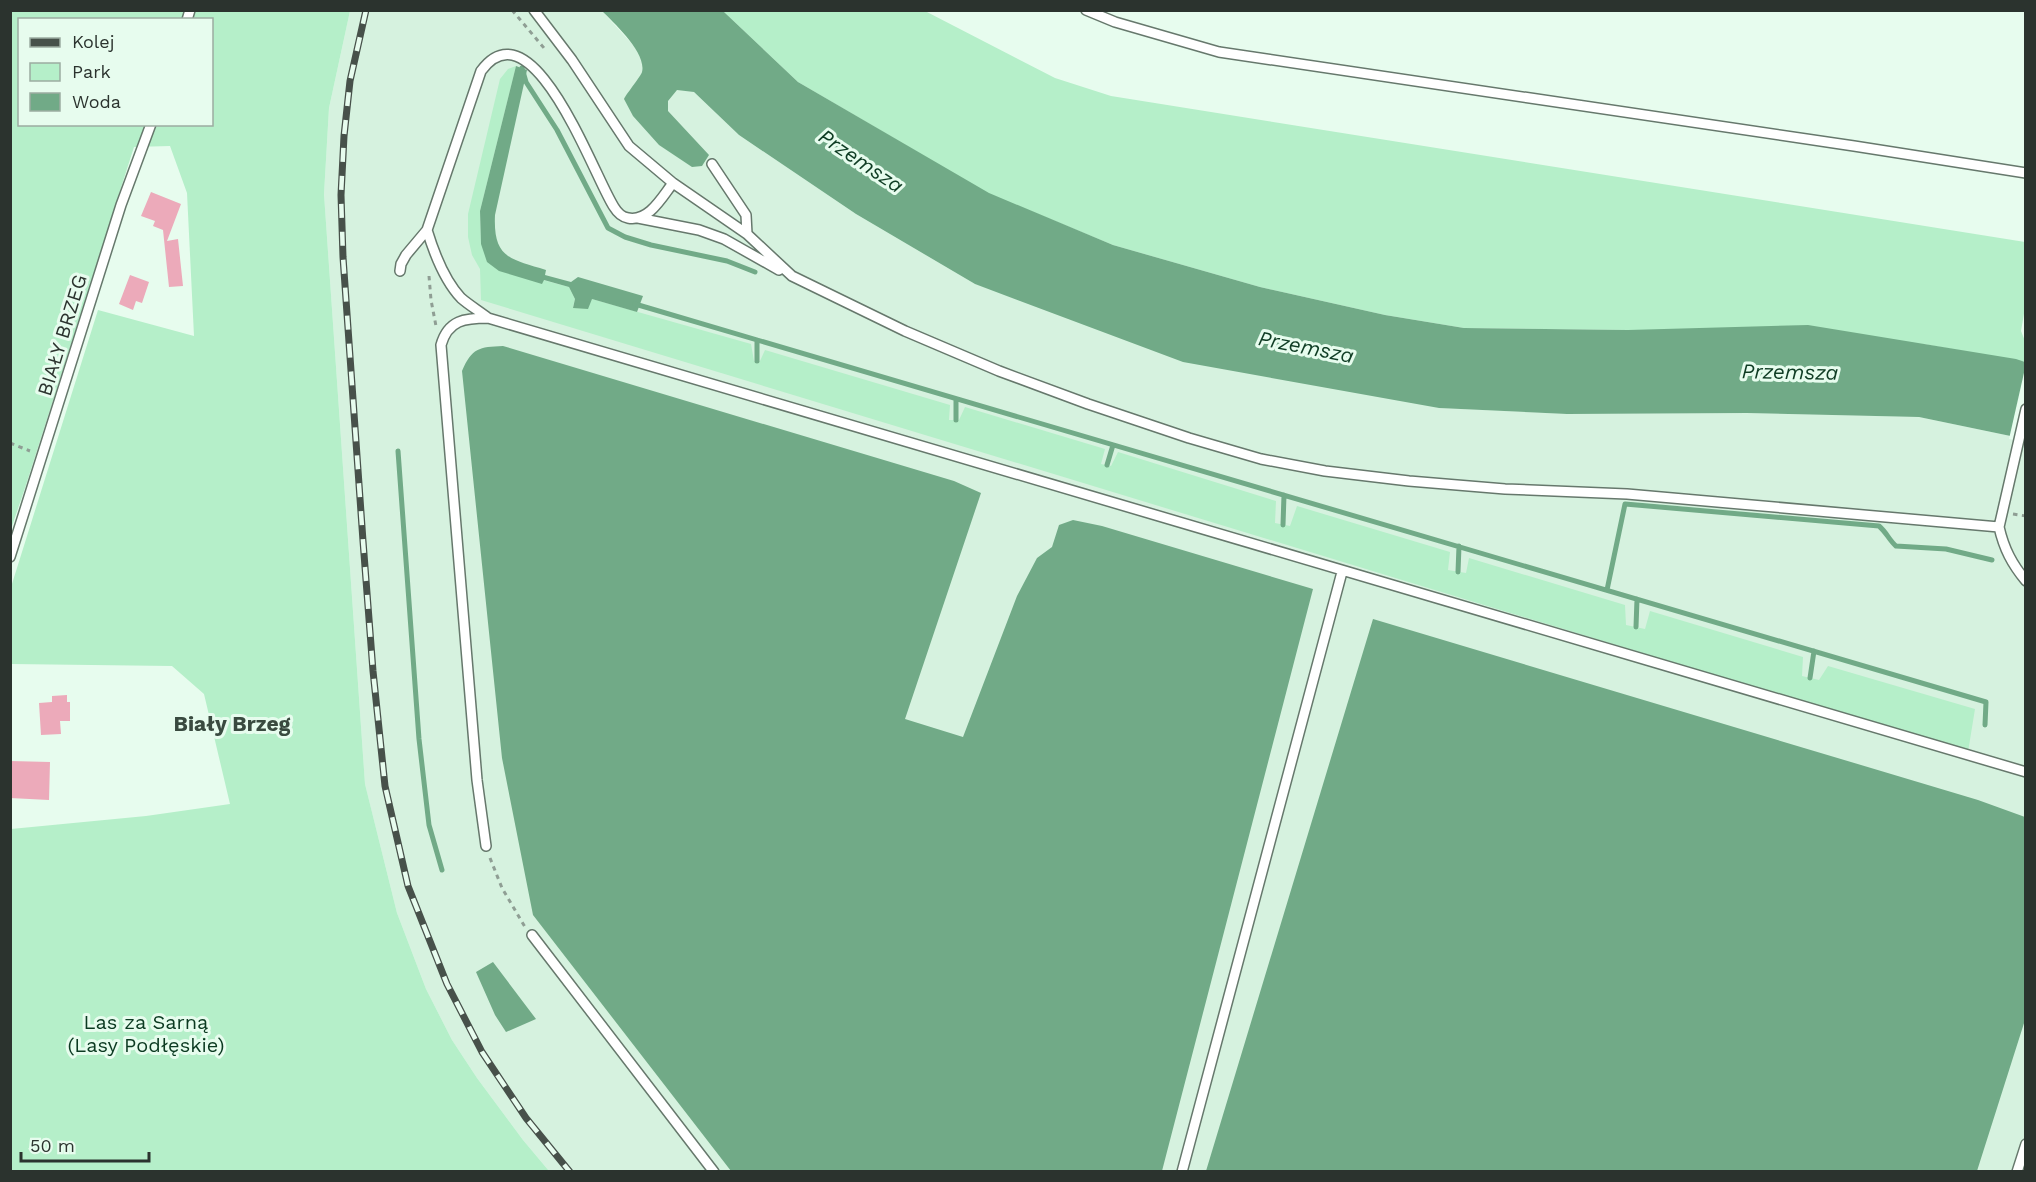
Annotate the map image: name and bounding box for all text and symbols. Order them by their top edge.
legend [18,18,213,126]
text: Kolej [72,31,115,52]
text: Park [72,61,111,82]
text: Woda [72,91,121,112]
water label: Przemsza [814,123,908,198]
street label: BIAŁY BRZEG [32,271,92,399]
water label: Przemsza [1256,325,1356,368]
water label: Przemsza [1741,358,1839,385]
district label: Biały Brzeg [174,711,291,736]
park label: Las za Sarną (Lasy Podłęskie) [68,1010,224,1057]
scale bar [21,1125,148,1163]
text: 50 m [30,1135,75,1156]

